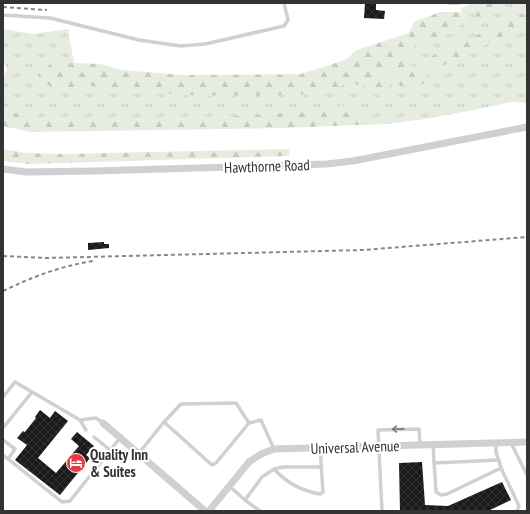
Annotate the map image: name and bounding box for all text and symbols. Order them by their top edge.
street label: Hawthorne Road [224,155,310,177]
one-way arrow [392,425,405,433]
street label: Universal Avenue [310,436,400,458]
place label: Quality Inn & Suites [90,445,148,481]
hotel icon: Quality Inn & Suites [65,452,87,474]

